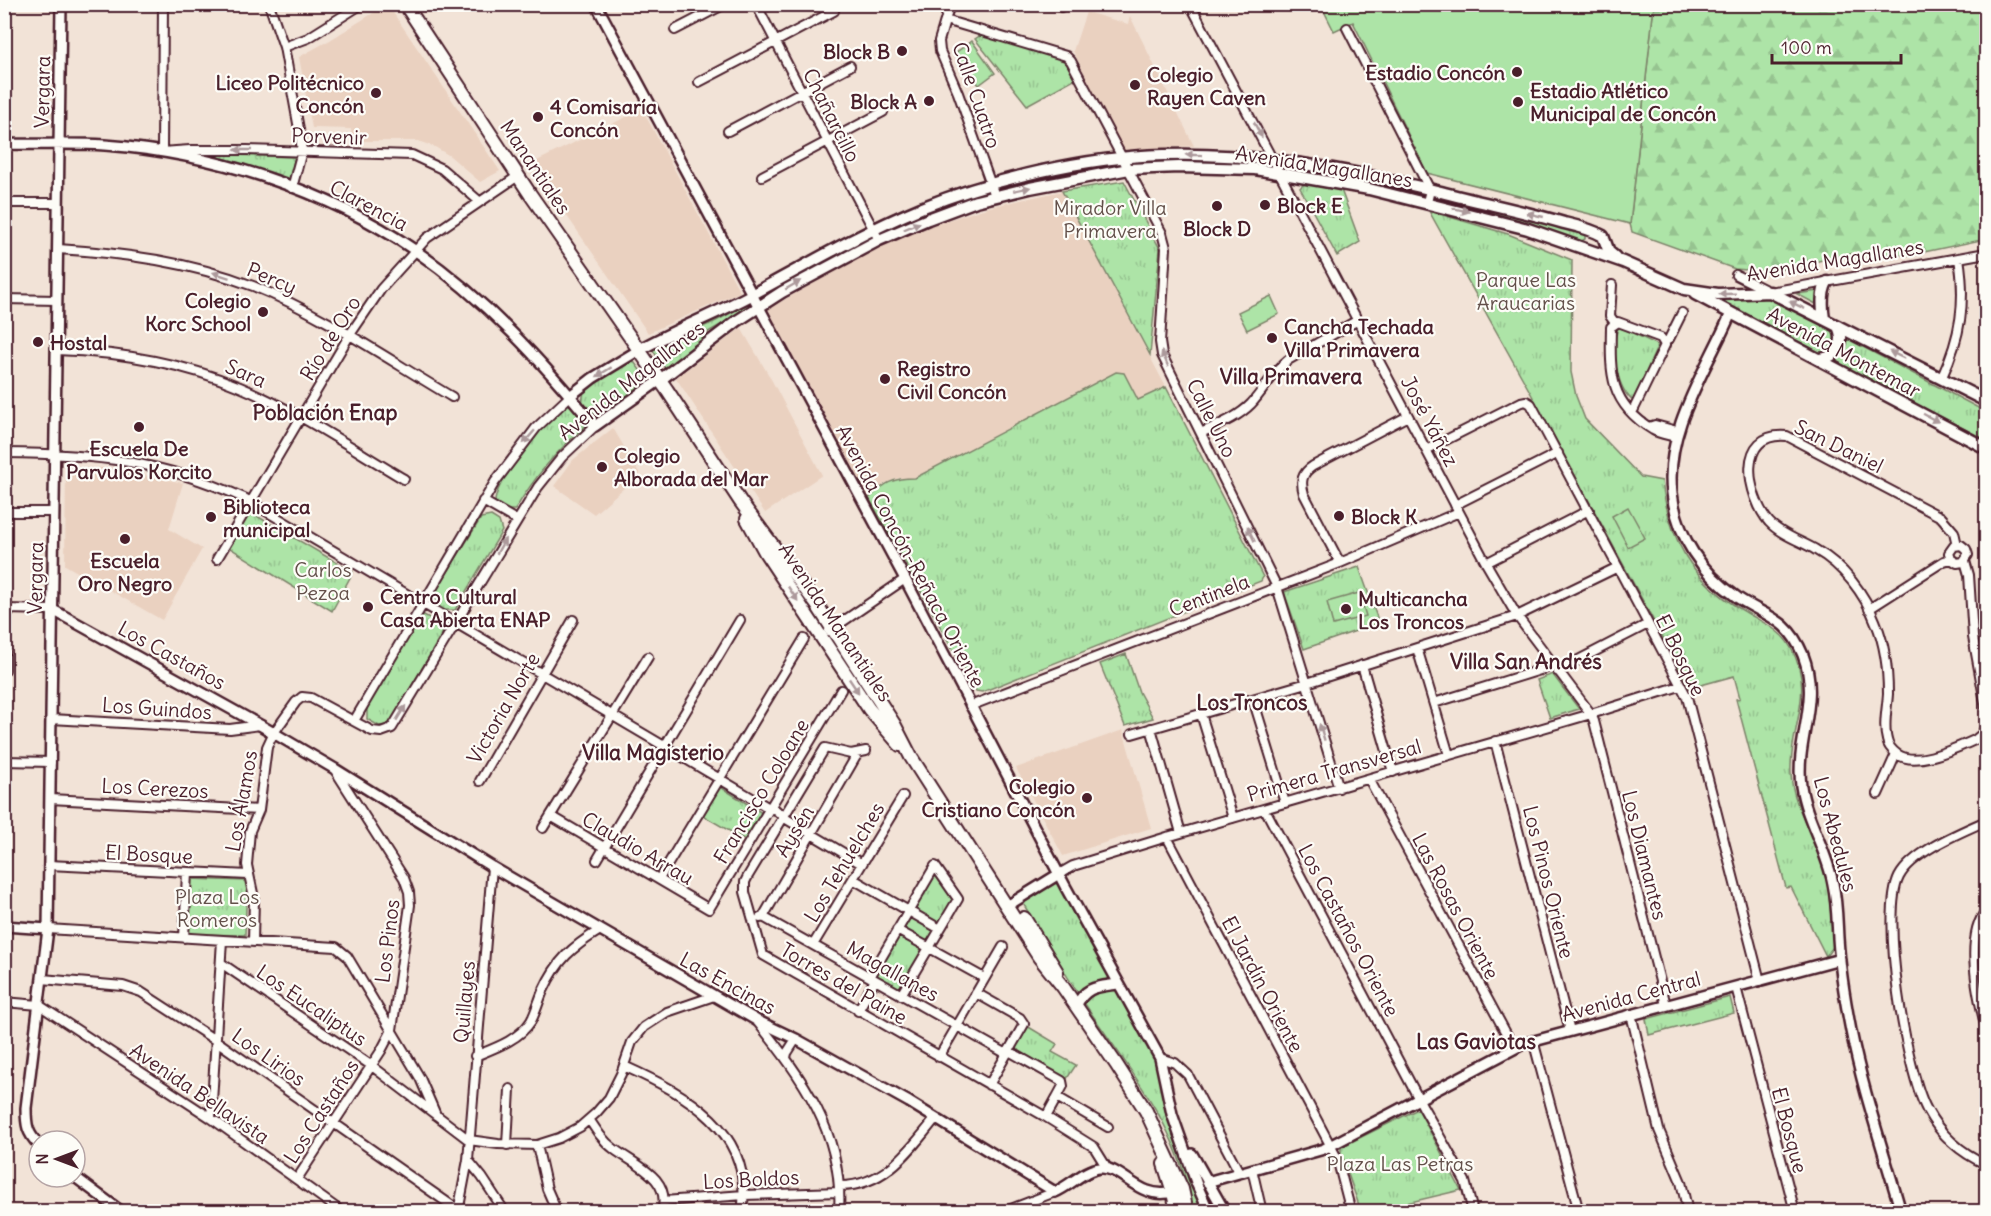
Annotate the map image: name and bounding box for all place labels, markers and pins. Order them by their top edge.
place label: Block B [823,39,890,64]
marker: Block B [895,44,909,58]
place label: Estadio Concón [1365,60,1505,85]
place label: Colegio Rayen Caven [1147,62,1266,110]
marker: Estadio Concón [1510,65,1524,79]
place label: Liceo Politécnico Concón [215,70,364,118]
marker: Colegio Rayen Caven [1128,78,1142,92]
place label: Estadio Atlético Municipal de Concón [1530,78,1717,126]
marker: Liceo Politécnico Concón [369,86,383,100]
place label: Block A [850,89,917,114]
place label: 4 Comisaría Concón [550,94,658,142]
marker: Block A [922,94,936,108]
marker: Estadio Atlético Municipal de Concón [1511,95,1525,109]
marker: 4 Comisaría Concón [531,110,545,124]
place label: Block E [1277,193,1343,218]
marker: Block E [1258,198,1272,212]
marker: Block D [1210,199,1224,213]
place label: Block D [1183,216,1251,241]
place label: Colegio Korc School [145,288,251,336]
marker: Colegio Korc School [256,305,270,319]
place label: Cancha Techada Villa Primavera [1284,314,1435,362]
place label: Hostal [50,330,107,355]
marker: Cancha Techada Villa Primavera [1265,331,1279,345]
marker: Hostal [31,335,45,349]
place label: Registro Civil Concón [897,356,1007,404]
marker: Registro Civil Concón [878,372,892,386]
marker: Escuela De Parvulos Korcito [132,420,146,434]
place label: Escuela De Parvulos Korcito [66,436,212,484]
place label: Colegio Alborada del Mar [614,443,769,491]
marker: Colegio Alborada del Mar [595,460,609,474]
place label: Biblioteca municipal [223,494,311,542]
place label: Block K [1351,504,1418,529]
marker: Block K [1332,509,1346,523]
marker: Biblioteca municipal [204,510,218,524]
marker: Escuela Oro Negro [118,532,132,546]
place label: Escuela Oro Negro [78,548,172,596]
place label: Centro Cultural Casa Abierta ENAP [380,584,550,632]
place label: Multicancha Los Troncos [1358,586,1468,634]
marker: Centro Cultural Casa Abierta ENAP [361,600,375,614]
marker: Multicancha Los Troncos [1339,602,1353,616]
place label: Colegio Cristiano Concón [921,774,1075,822]
marker: Colegio Cristiano Concón [1080,791,1094,805]

